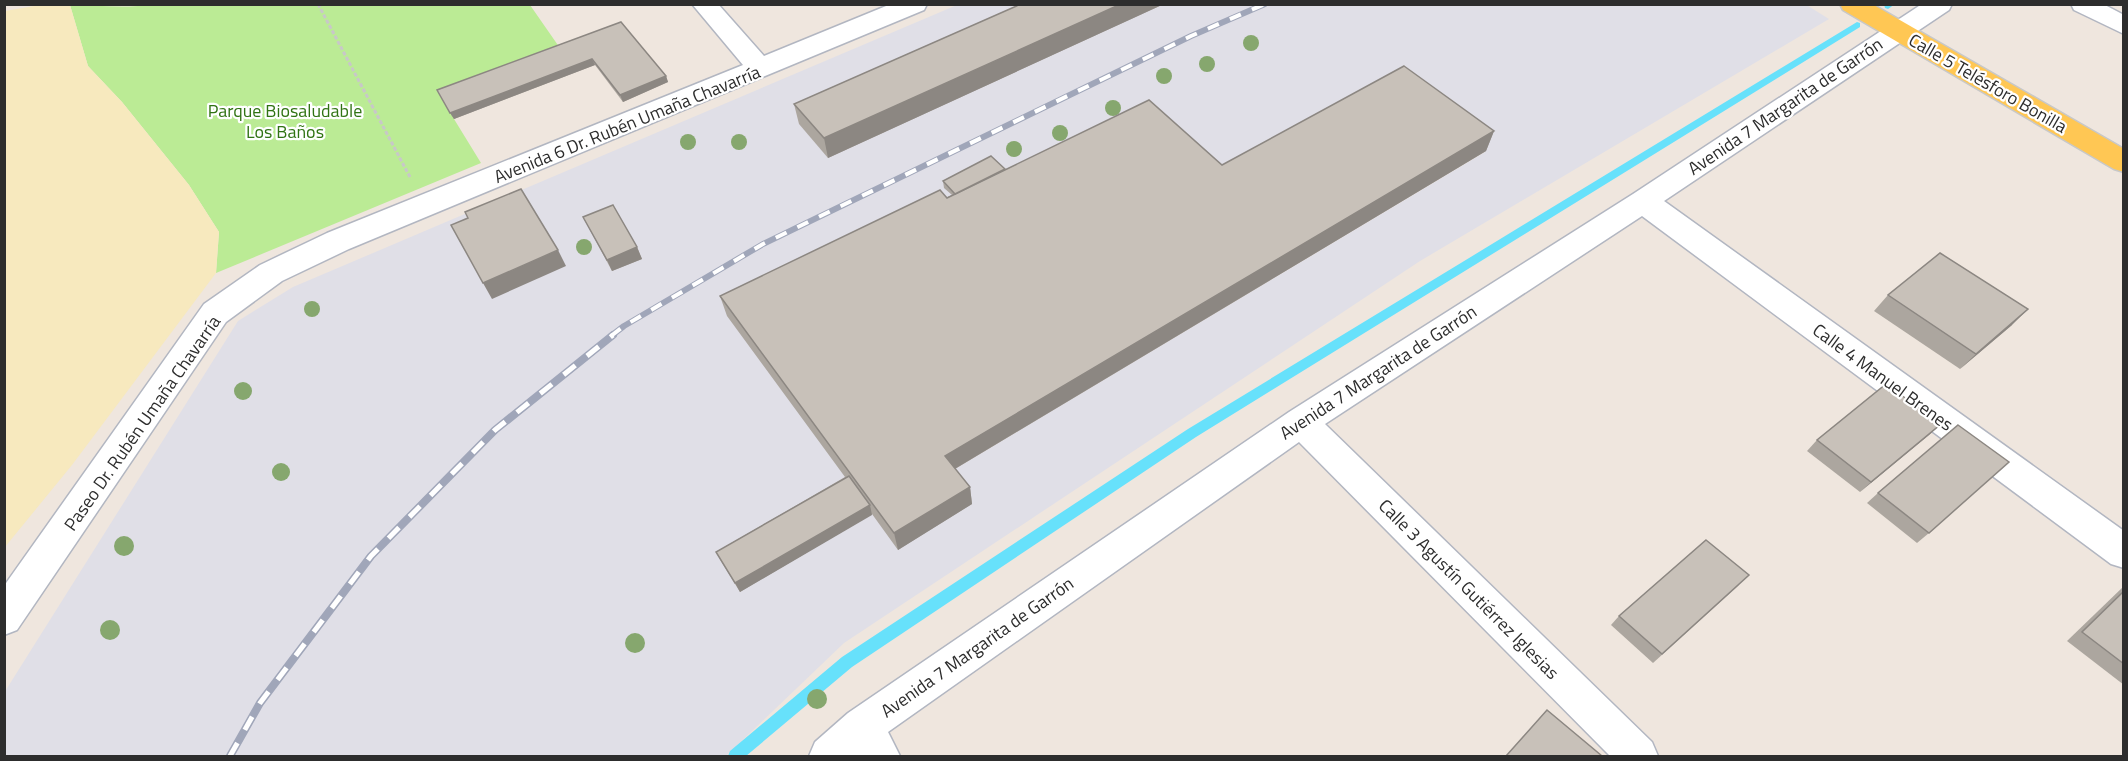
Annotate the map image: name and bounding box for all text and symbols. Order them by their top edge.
street label: Calle 5 Telésforo Bonilla [1904,27,2072,139]
street label: Avenida 7 Margarita de Garrón [1682,30,1888,182]
street label: Avenida 6 Dr. Rubén Umaña Chavarría [490,58,764,190]
park label: Parque Biosaludable Los Baños [208,97,362,145]
street label: Avenida 7 Margarita de Garrón [1274,298,1482,446]
street label: Paseo Dr. Rubén Umaña Chavarría [57,310,227,536]
street label: Calle 4 Manuel Brenes [1807,317,1959,437]
street label: Calle 3 Agustín Gutiérrez Iglesias [1373,493,1565,685]
street label: Avenida 7 Margarita de Garrón [875,570,1079,724]

